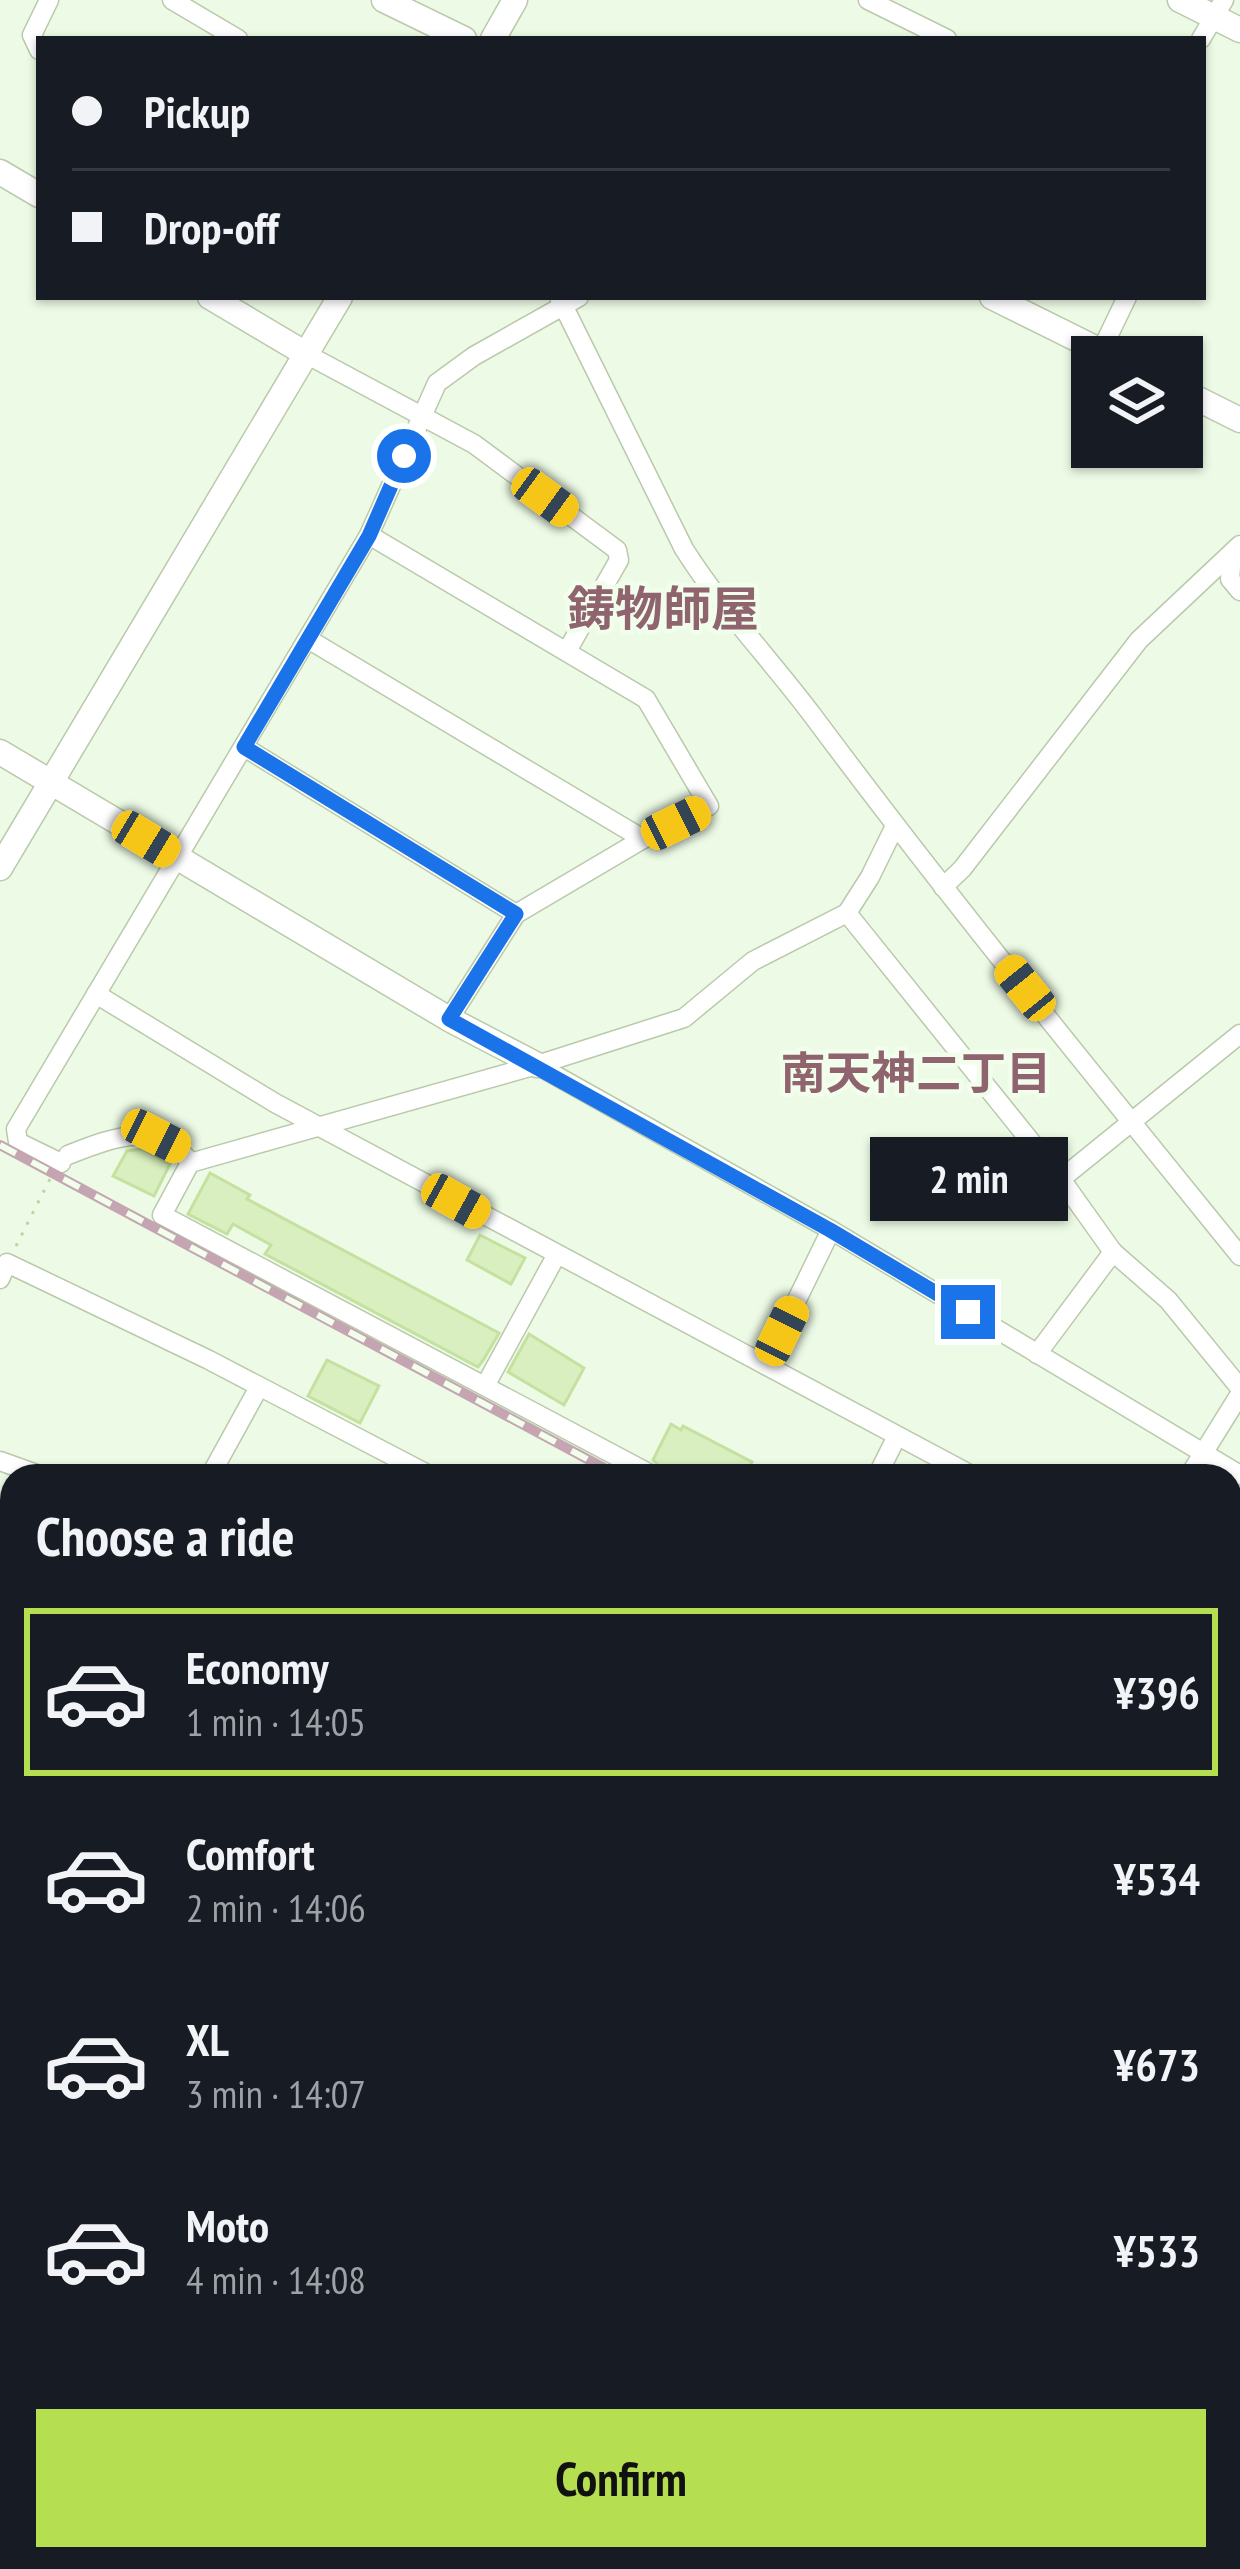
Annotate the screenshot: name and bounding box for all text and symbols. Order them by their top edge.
text: Pickup [144,82,250,140]
text: Drop-off [144,198,278,256]
map controls [1071,336,1203,468]
button: layers [1071,336,1203,468]
route start [377,429,431,483]
car [505,461,585,533]
district label: 鋳物師屋 [567,577,759,639]
car [636,791,716,855]
car [106,805,186,873]
car [988,949,1062,1027]
district label: 南天神二丁目 [781,1043,1051,1101]
car [116,1104,196,1168]
callout: 2 min [869,1138,1067,1222]
text: 2 min [930,1153,1008,1204]
car [416,1168,496,1234]
route end [941,1285,995,1339]
car [750,1291,814,1371]
text: Choose a ride [36,1501,295,1571]
icon: car [42,1638,150,1746]
text: Economy [186,1638,329,1696]
text: ¥396 [1114,1663,1200,1721]
text: 1 min · 14:05 [186,1696,366,1747]
icon: car [42,1824,150,1932]
text: Comfort [186,1824,315,1882]
text: ¥534 [1114,1849,1200,1907]
text: 2 min · 14:06 [186,1882,366,1933]
icon: car [42,2010,150,2118]
text: XL [186,2010,229,2068]
text: ¥673 [1114,2035,1200,2093]
text: 3 min · 14:07 [186,2068,366,2119]
icon: car [42,2196,150,2304]
text: Moto [186,2196,269,2254]
text: ¥533 [1114,2221,1200,2279]
text: 4 min · 14:08 [186,2254,366,2305]
button: Confirm [36,2409,1206,2547]

